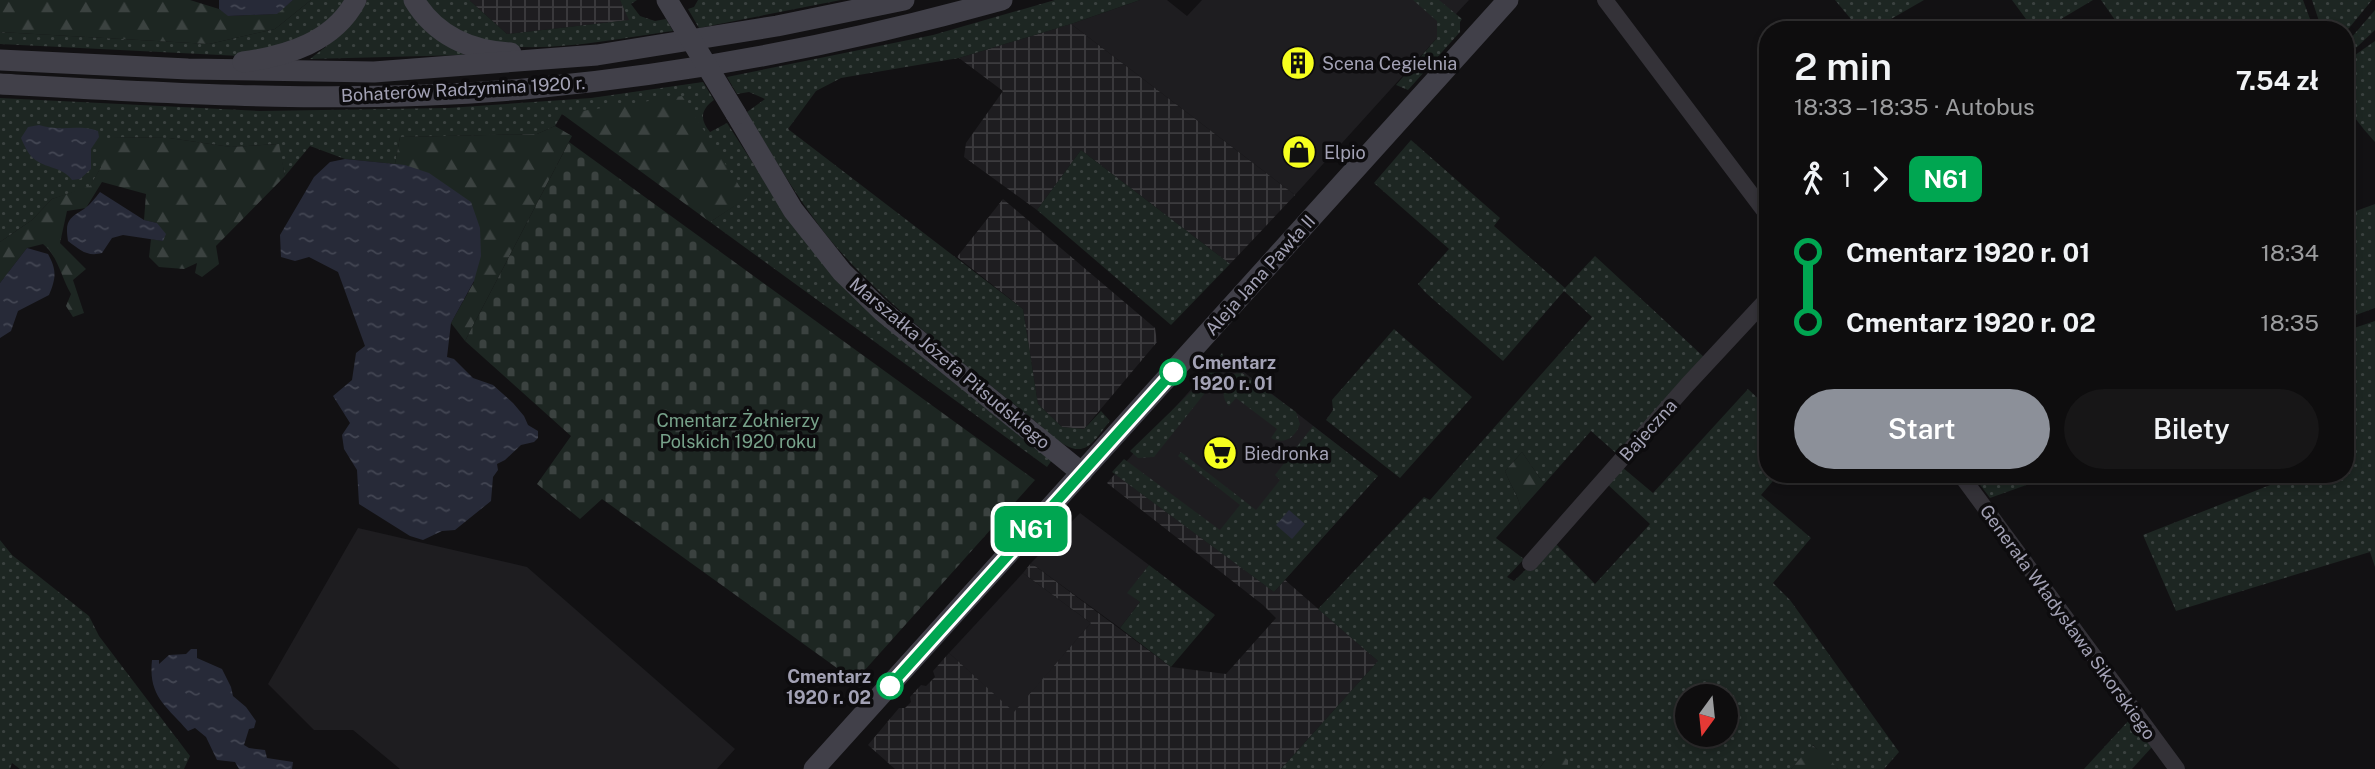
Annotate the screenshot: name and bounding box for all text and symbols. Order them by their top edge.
building icon: Scena Cegielnia [1279,44,1317,82]
text: 2 min [1794,44,1892,89]
place label: Scena Cegielnia [1322,53,1457,74]
text: 7.54 zł [2236,65,2319,96]
street label: Bohaterów Radzymina 1920 r. [340,72,586,106]
text: 18:33 – 18:35 · Autobus [1794,93,2035,120]
shop icon: Elpio [1280,133,1318,171]
place label: Elpio [1324,142,1366,163]
icon: walk [1794,160,1832,198]
icon: forward [1861,160,1899,198]
text: 1 [1842,165,1851,192]
text: N61 [1923,165,1968,193]
street label: Aleja Jana Pawła II [1201,211,1319,339]
text: Cmentarz 1920 r. 01 [1846,237,2090,268]
text: 18:34 [2261,239,2319,266]
street label: Marszałka Józefa Piłsudskiego [845,273,1055,453]
text: Cmentarz 1920 r. 02 [1846,307,2096,338]
text: 18:35 [2260,309,2319,336]
place label: Cmentarz 1920 r. 01 [1192,352,1276,394]
marker: Cmentarz 1920 r. 01 [1160,359,1186,385]
button: Start [1794,389,2050,469]
button: Bilety [2064,389,2319,469]
street label: Bajeczna [1615,395,1681,465]
park label: Cmentarz Żołnierzy Polskich 1920 roku [656,409,820,452]
supermarket icon: Biedronka [1201,434,1239,472]
place label: Biedronka [1244,443,1329,464]
street label: Generała Władysława Sikorskiego [1976,500,2160,744]
line badge: N61 [991,506,1071,552]
text: N61 [1009,515,1053,543]
place label: Cmentarz 1920 r. 02 [786,666,871,708]
marker: Cmentarz 1920 r. 02 [877,673,903,699]
north arrow [1675,684,1738,747]
map controls [1675,684,1738,747]

